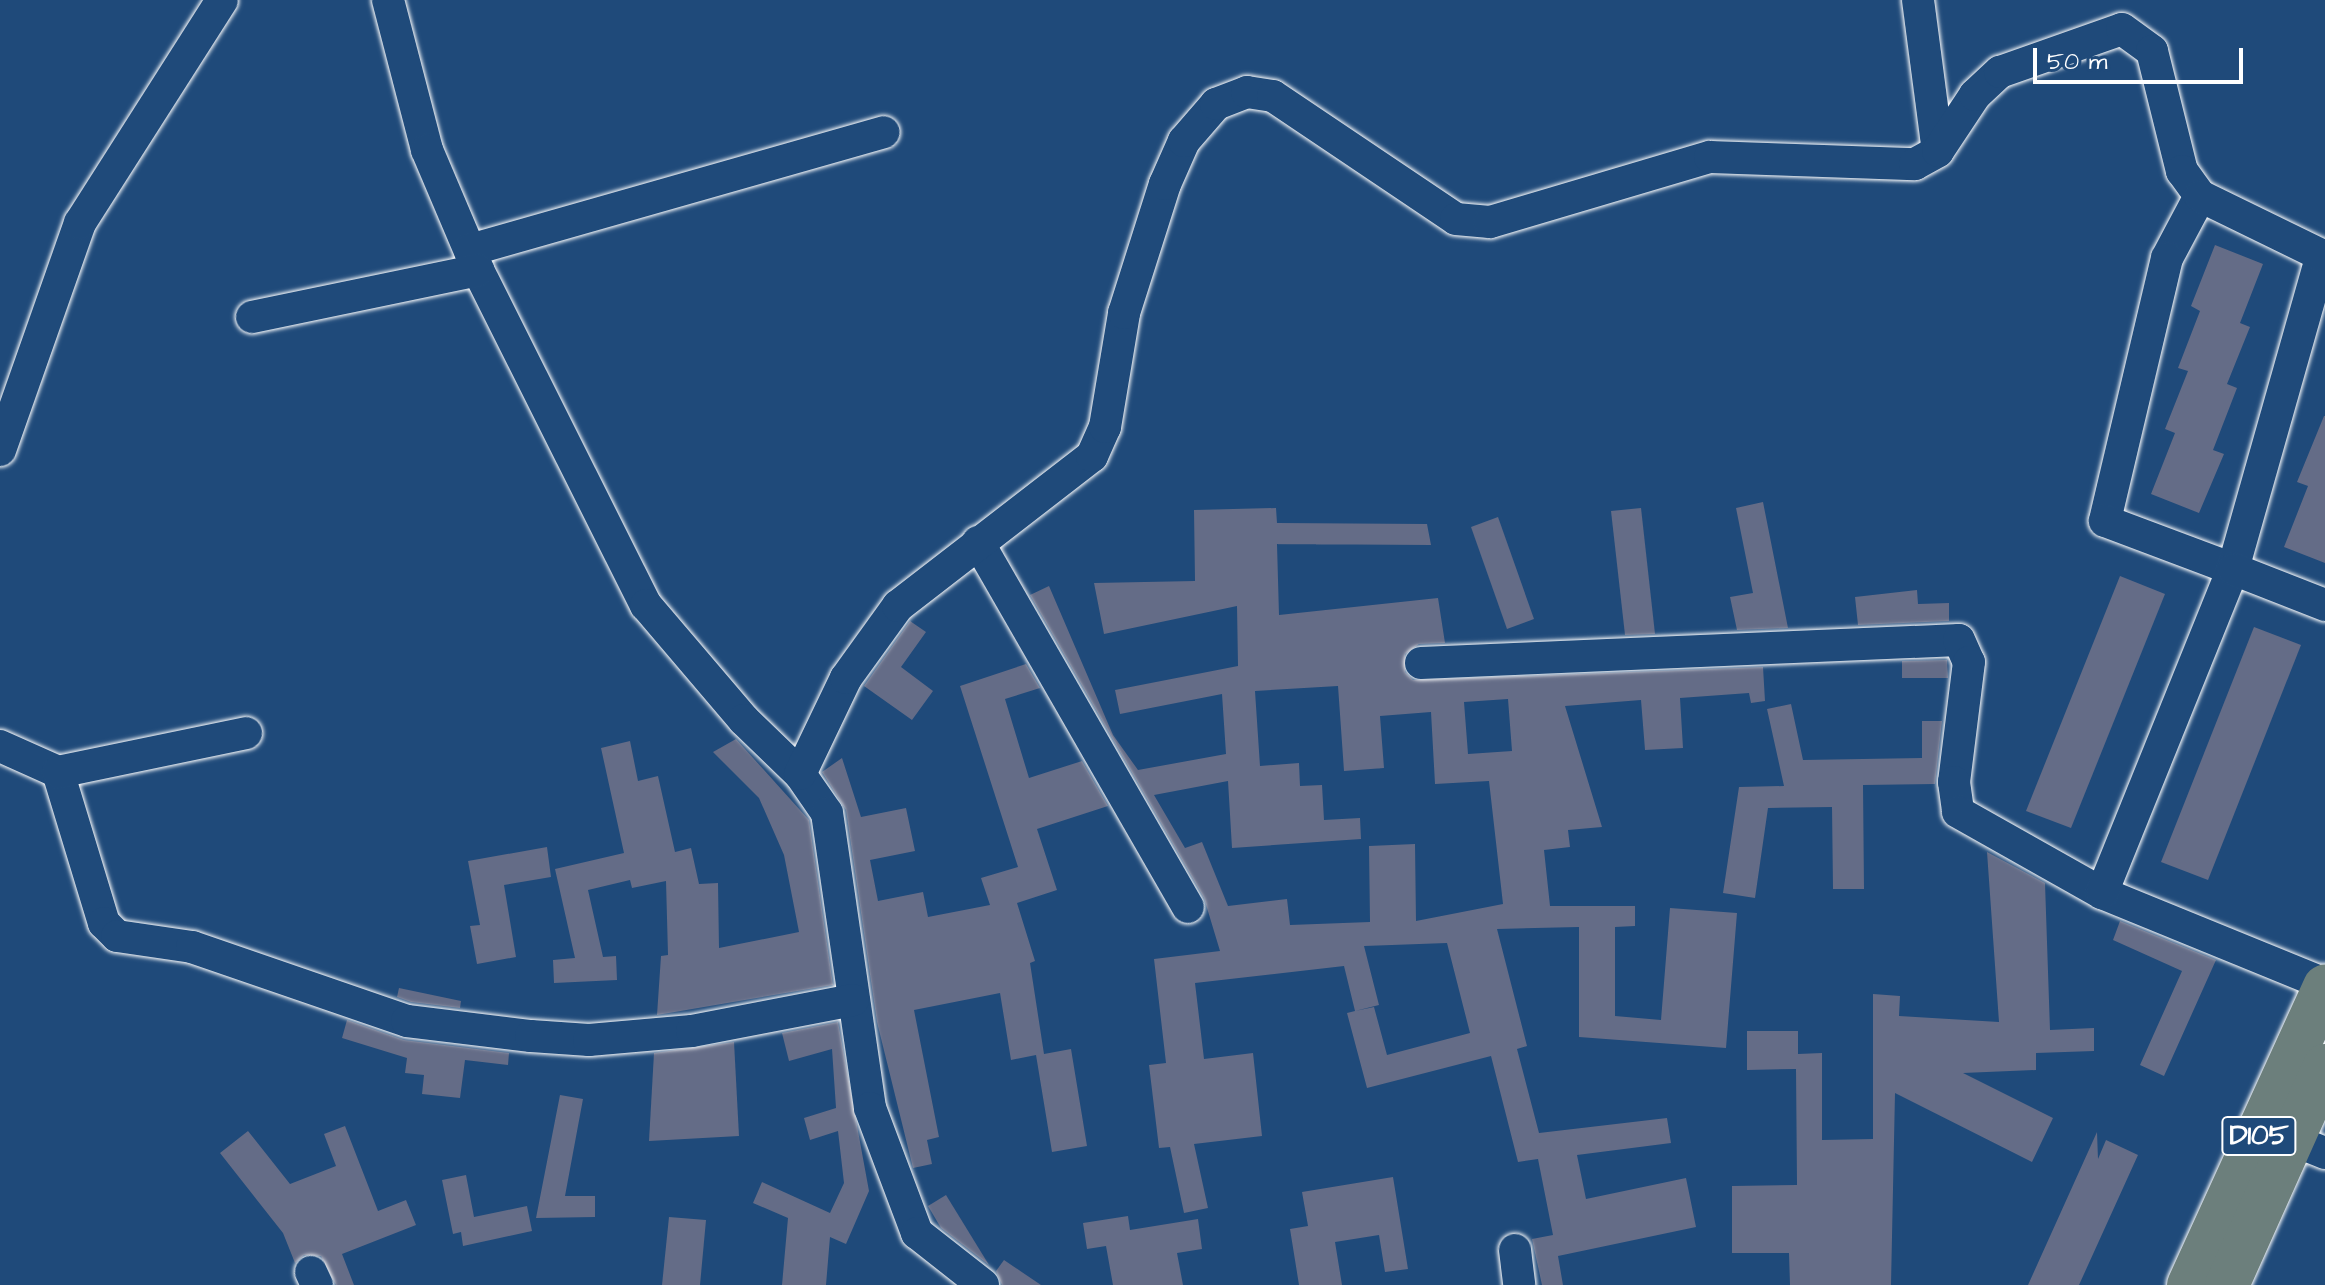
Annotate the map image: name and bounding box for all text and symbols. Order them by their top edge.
scale bar [2037,32,2247,82]
text: 50 m [2047,45,2107,79]
road number: D105 [2221,1112,2297,1160]

